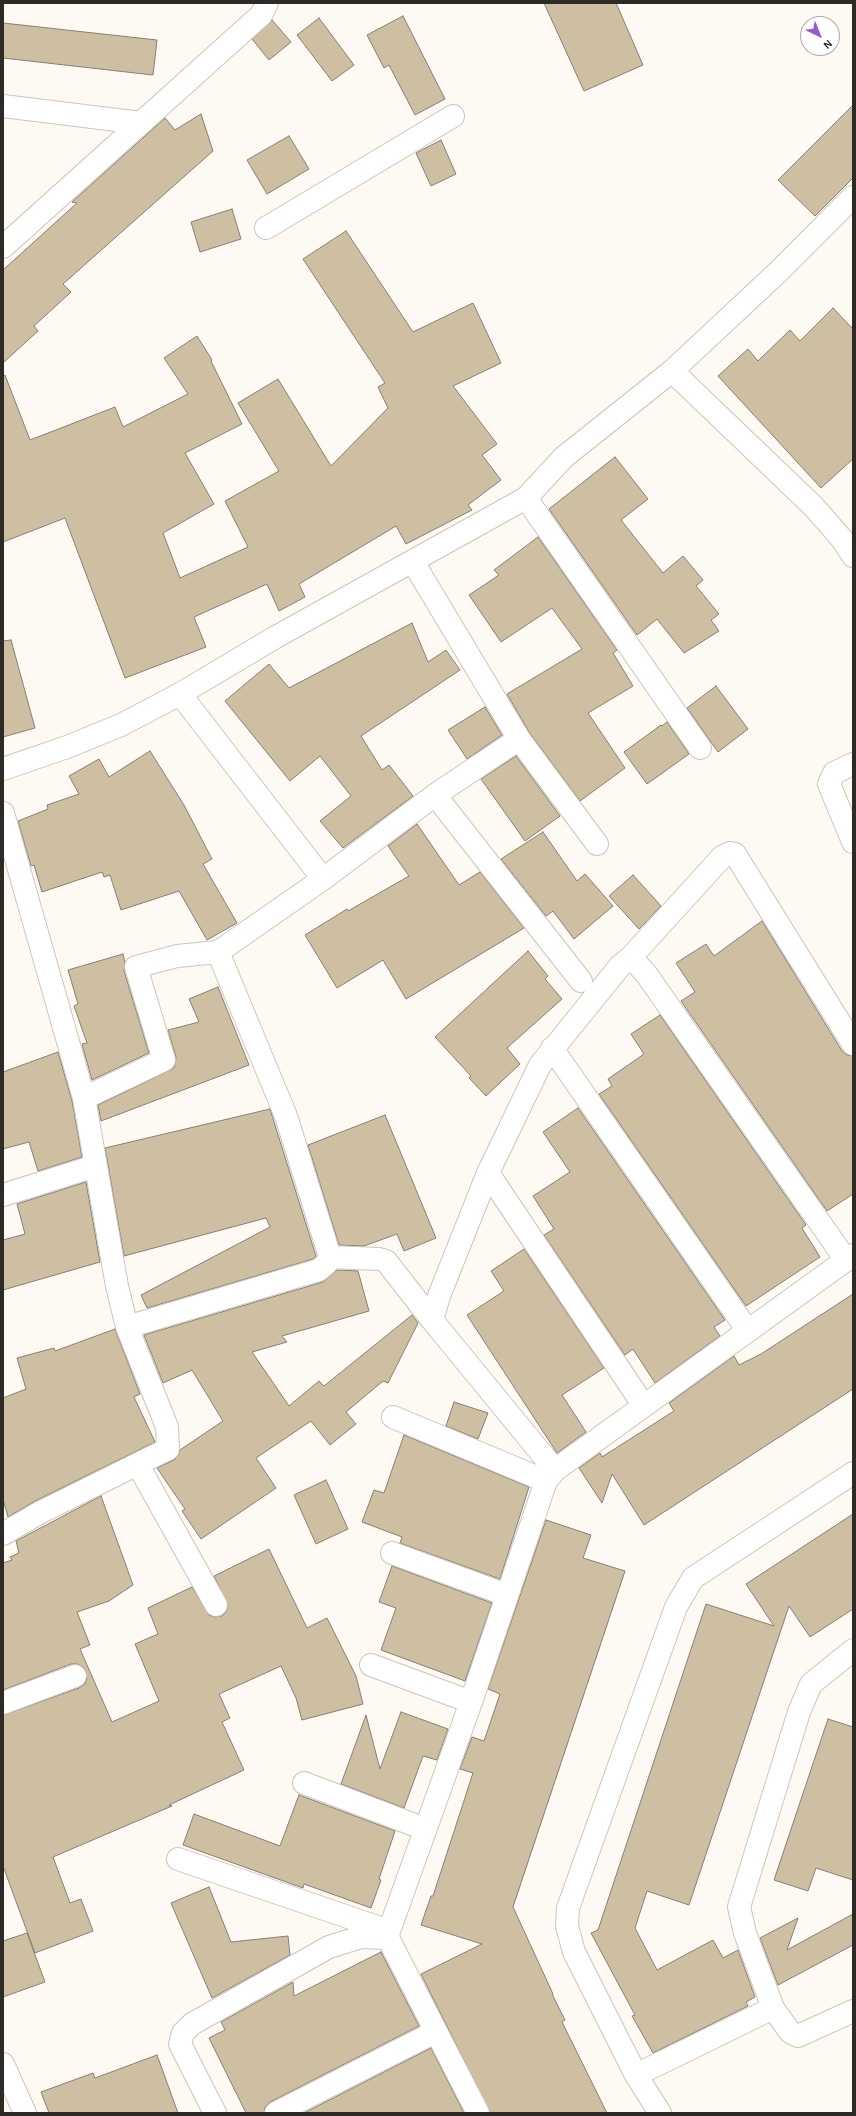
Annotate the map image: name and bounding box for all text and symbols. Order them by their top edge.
north arrow [800,16,840,56]
text: N [821,38,834,51]

